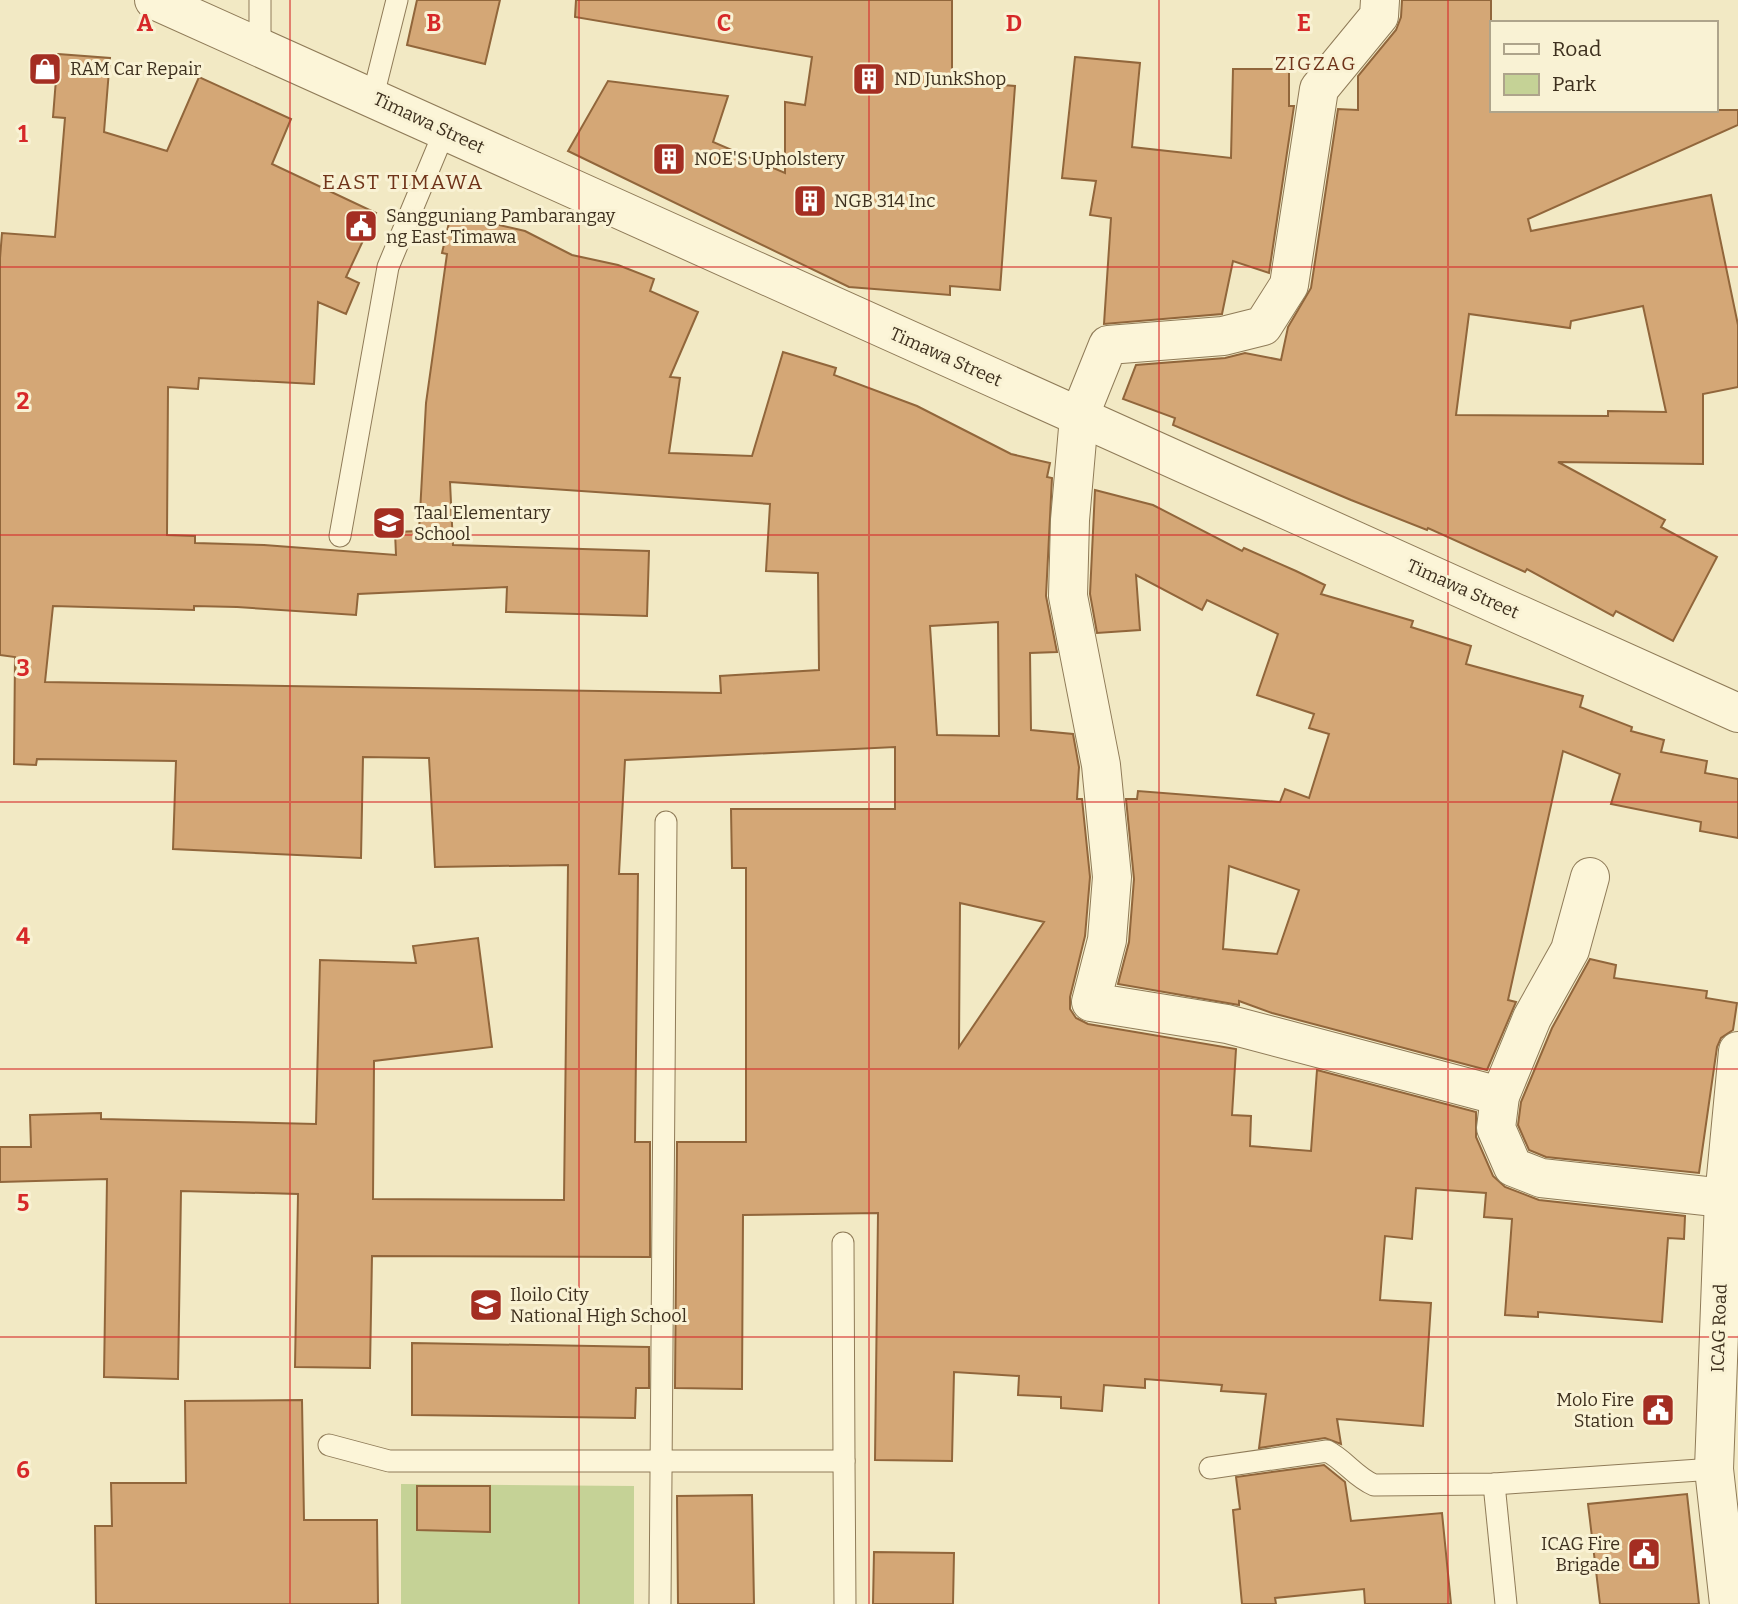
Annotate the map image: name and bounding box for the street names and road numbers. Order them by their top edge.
street label: Timawa Street [370,88,489,159]
street label: Timawa Street [887,322,1006,392]
street label: Timawa Street [1404,554,1523,624]
street label: ICAG Road [1706,1283,1732,1373]

